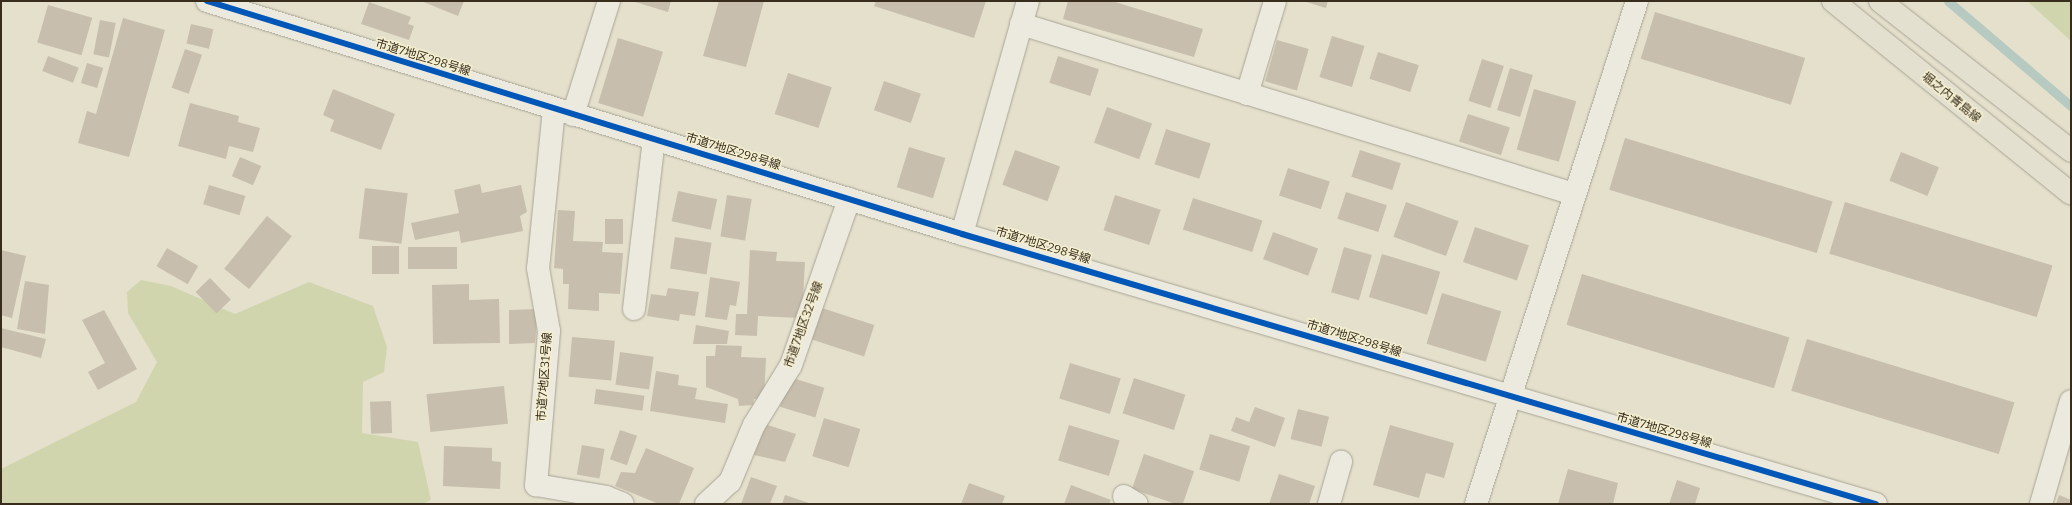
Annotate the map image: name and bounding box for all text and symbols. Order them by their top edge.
street label: 市道7地区298号線 [374,37,472,79]
street label: 堀之内青島線 [1918,70,1984,126]
street label: 市道7地区298号線 [684,131,782,173]
street label: 市道7地区298号線 [994,225,1092,267]
street label: 市道7地区32号線 [782,280,826,370]
street label: 市道7地区298号線 [1305,318,1403,360]
street label: 市道7地区31号線 [535,332,555,422]
street label: 市道7地区298号線 [1615,410,1713,452]

